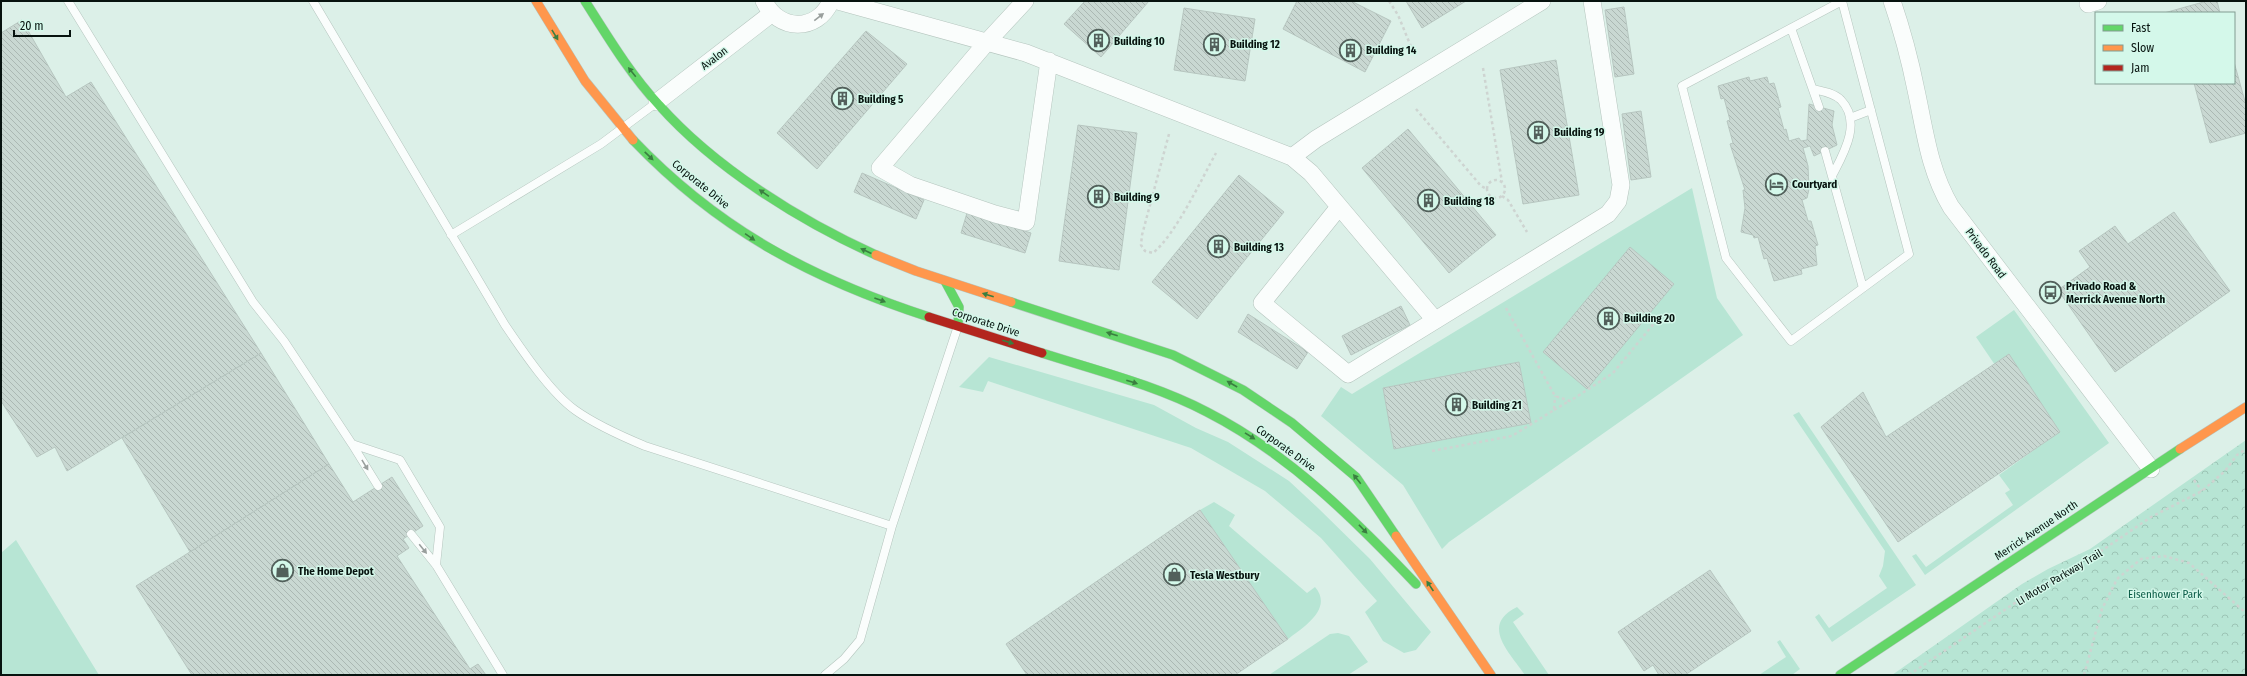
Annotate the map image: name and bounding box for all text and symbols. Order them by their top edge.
scale bar [14,12,70,38]
legend [2095,12,2235,84]
one-way arrow [813,13,824,21]
text: 20 m [20,19,44,33]
text: Fast [2131,21,2150,35]
building icon: Building 10 [1086,28,1112,54]
one-way arrow [551,29,558,41]
building icon: Building 12 [1202,31,1228,57]
place label: Building 10 [1114,35,1165,48]
building icon: Building 14 [1337,37,1363,63]
place label: Building 12 [1230,38,1280,51]
text: Slow [2131,41,2154,55]
street label: Avalon [698,44,730,73]
place label: Building 14 [1366,44,1417,57]
text: Jam [2131,61,2149,75]
one-way arrow [628,67,637,77]
building icon: Building 5 [829,86,855,112]
place label: Building 5 [858,93,904,106]
building icon: Building 19 [1526,119,1552,145]
place label: Building 19 [1554,126,1605,139]
one-way arrow [644,151,654,161]
street label: Corporate Drive [669,157,732,212]
hotel icon: Courtyard [1763,171,1789,197]
place label: Courtyard [1792,178,1837,191]
building icon: Building 9 [1085,184,1111,210]
building icon: Building 18 [1416,188,1442,214]
one-way arrow [758,189,769,197]
place label: Building 9 [1114,191,1160,204]
place label: Building 18 [1444,195,1495,208]
street label: Privado Road [1963,226,2009,281]
one-way arrow [745,233,756,241]
building icon: Building 13 [1205,234,1231,260]
place label: Building 13 [1234,241,1284,254]
one-way arrow [860,248,872,254]
bus stop icon: Privado Road & Merrick Avenue North [2038,279,2064,305]
place label: Privado Road & Merrick Avenue North [2066,280,2165,306]
one-way arrow [982,292,994,298]
one-way arrow [874,297,886,303]
street label: Corporate Drive [950,305,1021,340]
building icon: Building 20 [1596,305,1622,331]
place label: Building 20 [1624,312,1675,325]
one-way arrow [1106,331,1118,337]
one-way arrow [1003,339,1015,345]
one-way arrow [1126,380,1138,386]
one-way arrow [1226,380,1238,387]
building icon: Building 21 [1444,392,1470,418]
place label: Building 21 [1472,399,1522,412]
street label: Corporate Drive [1253,422,1318,474]
one-way arrow [1245,432,1255,440]
one-way arrow [361,460,369,470]
one-way arrow [1352,474,1361,485]
street label: Merrick Avenue North [1992,498,2080,563]
one-way arrow [1358,524,1368,534]
one-way arrow [419,544,428,555]
street label: LI Motor Parkway Trail [2014,547,2105,608]
shop icon: The Home Depot [270,558,296,584]
shop icon: Tesla Westbury [1162,562,1188,588]
place label: The Home Depot [298,565,374,578]
place label: Tesla Westbury [1190,569,1260,582]
one-way arrow [1426,581,1434,591]
park label: Eisenhower Park [2128,588,2203,601]

